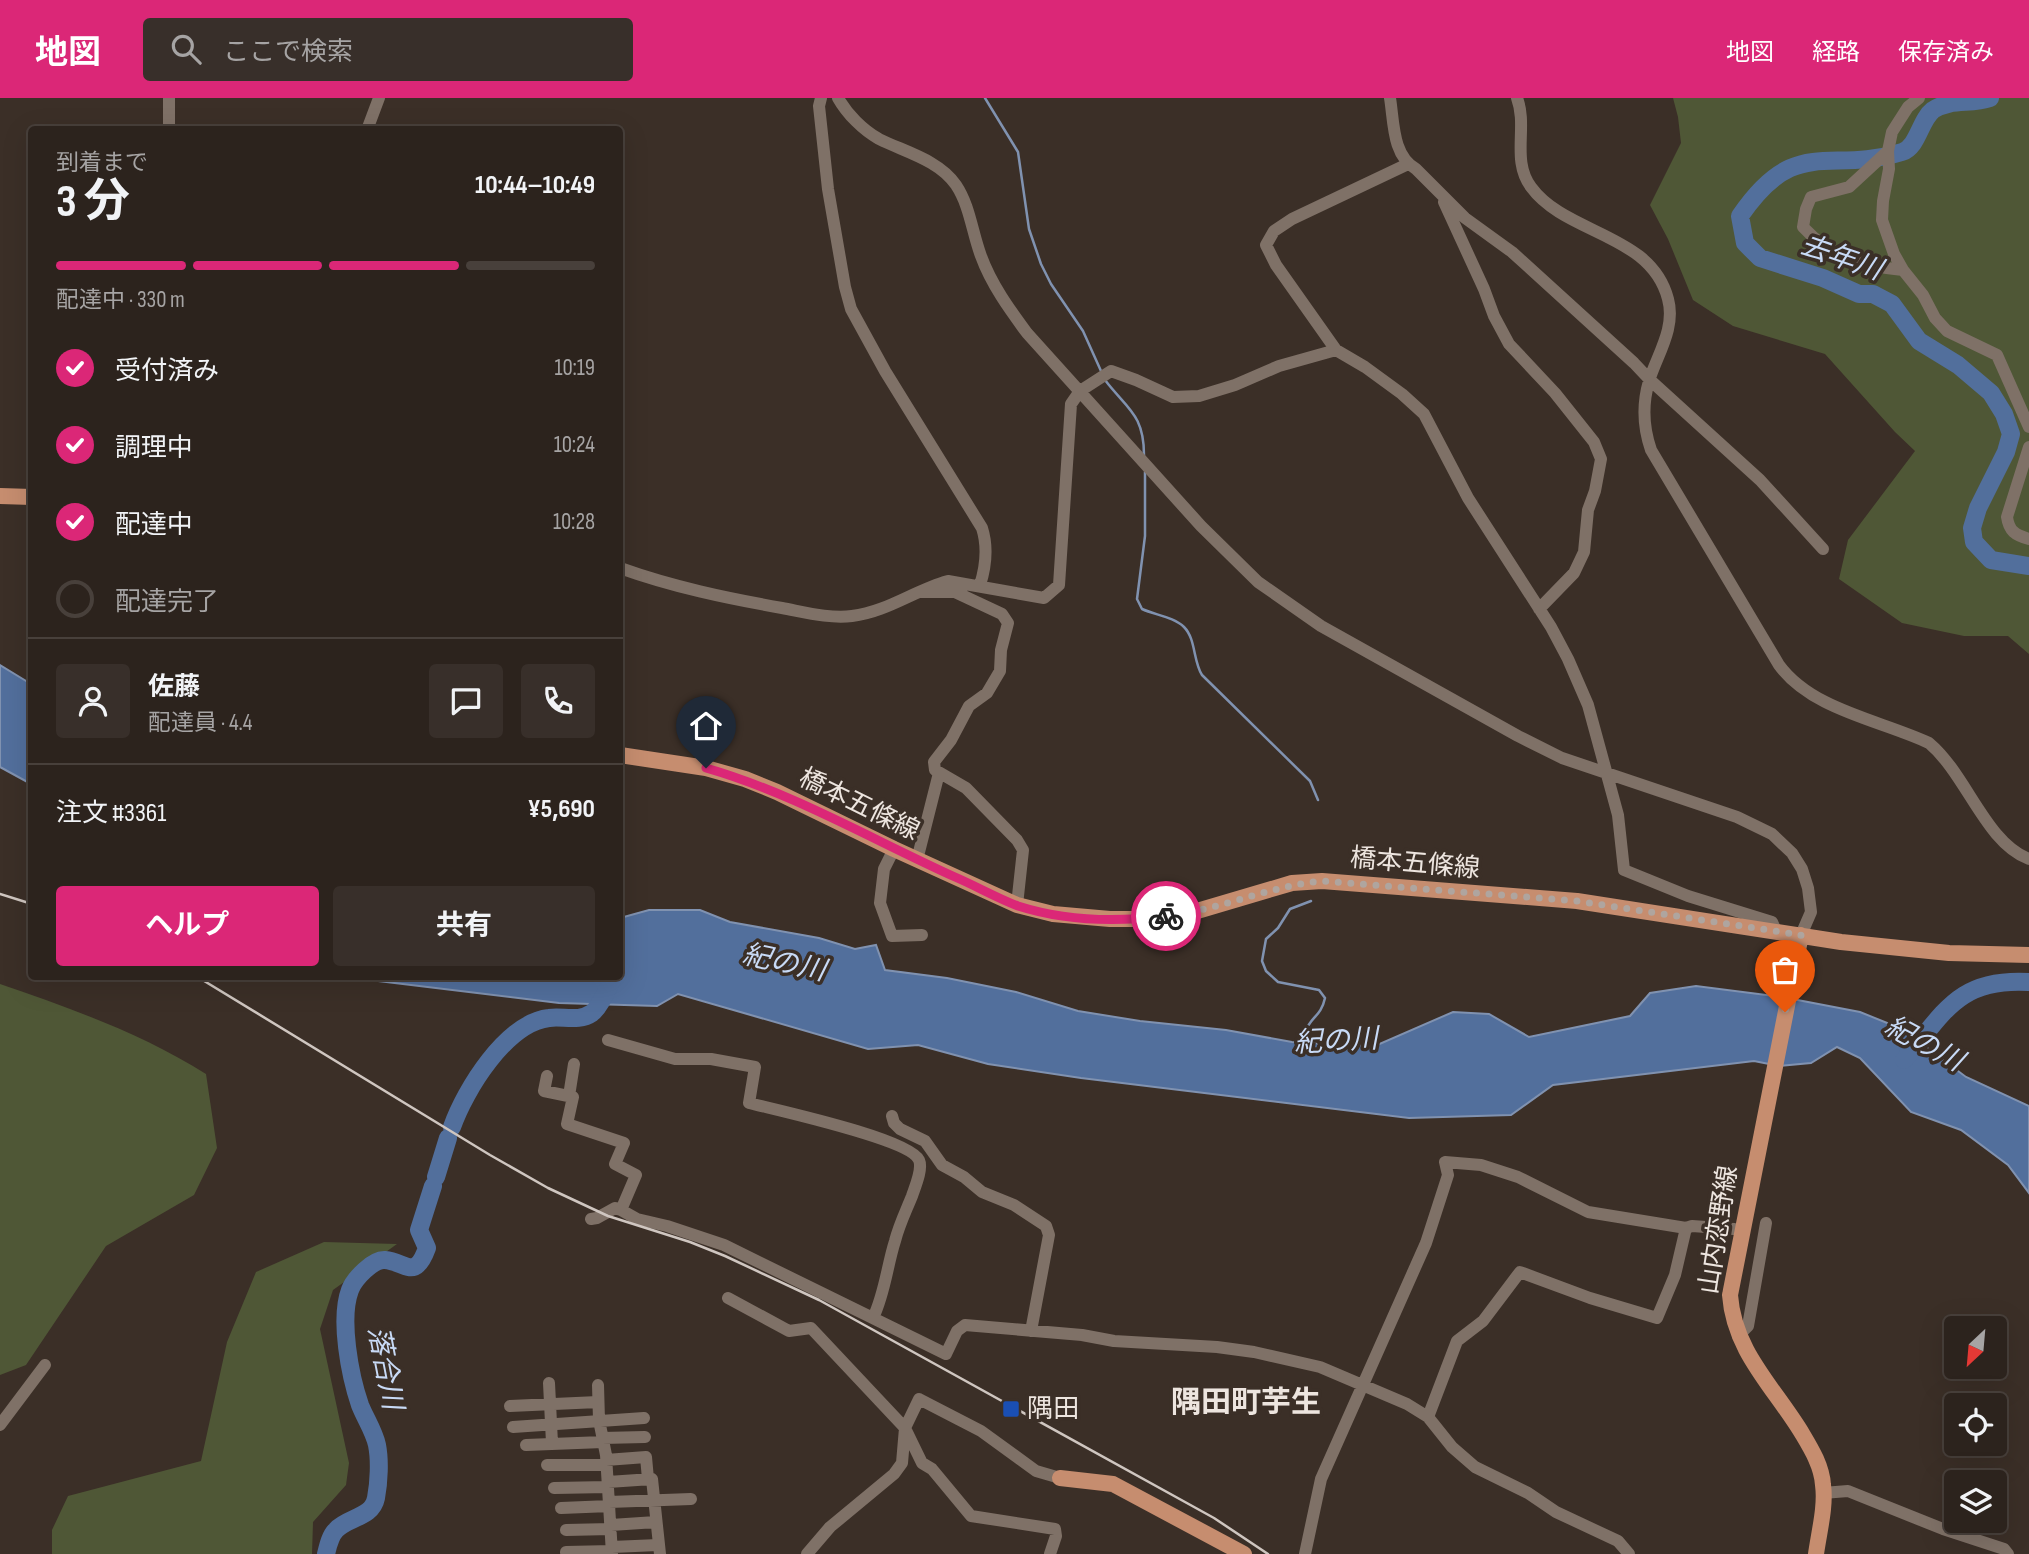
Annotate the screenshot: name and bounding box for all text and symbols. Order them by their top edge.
search box [143,18,633,81]
icon: search [167,30,205,68]
text: 地図 [35,33,101,73]
text: ここで検索 [223,37,353,68]
text: 地図 [1726,38,1774,67]
text: 経路 [1812,38,1860,67]
text: 保存済み [1898,38,1994,67]
text: 到着まで [56,149,148,177]
text: 10:44–10:49 [475,170,595,201]
text: 3 分 [56,175,130,230]
water label: 去年川 [1796,229,1889,288]
text: 配達中 · 330 m [56,286,185,314]
icon: check [56,349,94,387]
text: 10:19 [554,354,595,382]
text: 受付済み [115,356,219,387]
icon: check [56,426,94,464]
text: 10:24 [554,431,595,459]
text: 調理中 [115,433,193,464]
icon: check [56,503,94,541]
text: 10:28 [553,508,595,536]
text: 配達中 [115,510,193,541]
text: 配達完了 [115,587,219,618]
button: person [56,664,130,738]
button: chat [429,664,503,738]
button: phone [521,664,595,738]
text: 佐藤 [148,672,200,703]
pin [676,696,736,768]
icon: home [687,707,725,745]
text: 配達員 · 4.4 [148,709,252,737]
street label: 橋本五條線 [794,763,924,847]
text: ¥5,690 [527,794,595,825]
text: 注文 #3361 [56,798,166,829]
street label: 橋本五條線 [1349,843,1481,885]
courier [1131,881,1201,951]
button: ヘルプ [56,886,319,966]
button: 共有 [333,886,595,966]
icon: bike [1147,897,1185,935]
water label: 紀の川 [739,938,831,988]
pin [1755,940,1815,1012]
icon: bag [1766,951,1804,989]
water label: 紀の川 [1879,1010,1971,1080]
water label: 紀の川 [1293,1022,1382,1060]
street label: 山内恋野線 [1694,1163,1744,1297]
north arrow [1944,1316,2007,1379]
map controls [1944,1316,2007,1533]
water label: 落合川 [361,1324,410,1415]
district label: 隅田町芋生 [1171,1385,1321,1421]
button: locate [1944,1393,2007,1456]
place label: 隅田 [1027,1394,1079,1425]
marker: 隅田 [1001,1399,1021,1419]
button: layers [1944,1470,2007,1533]

